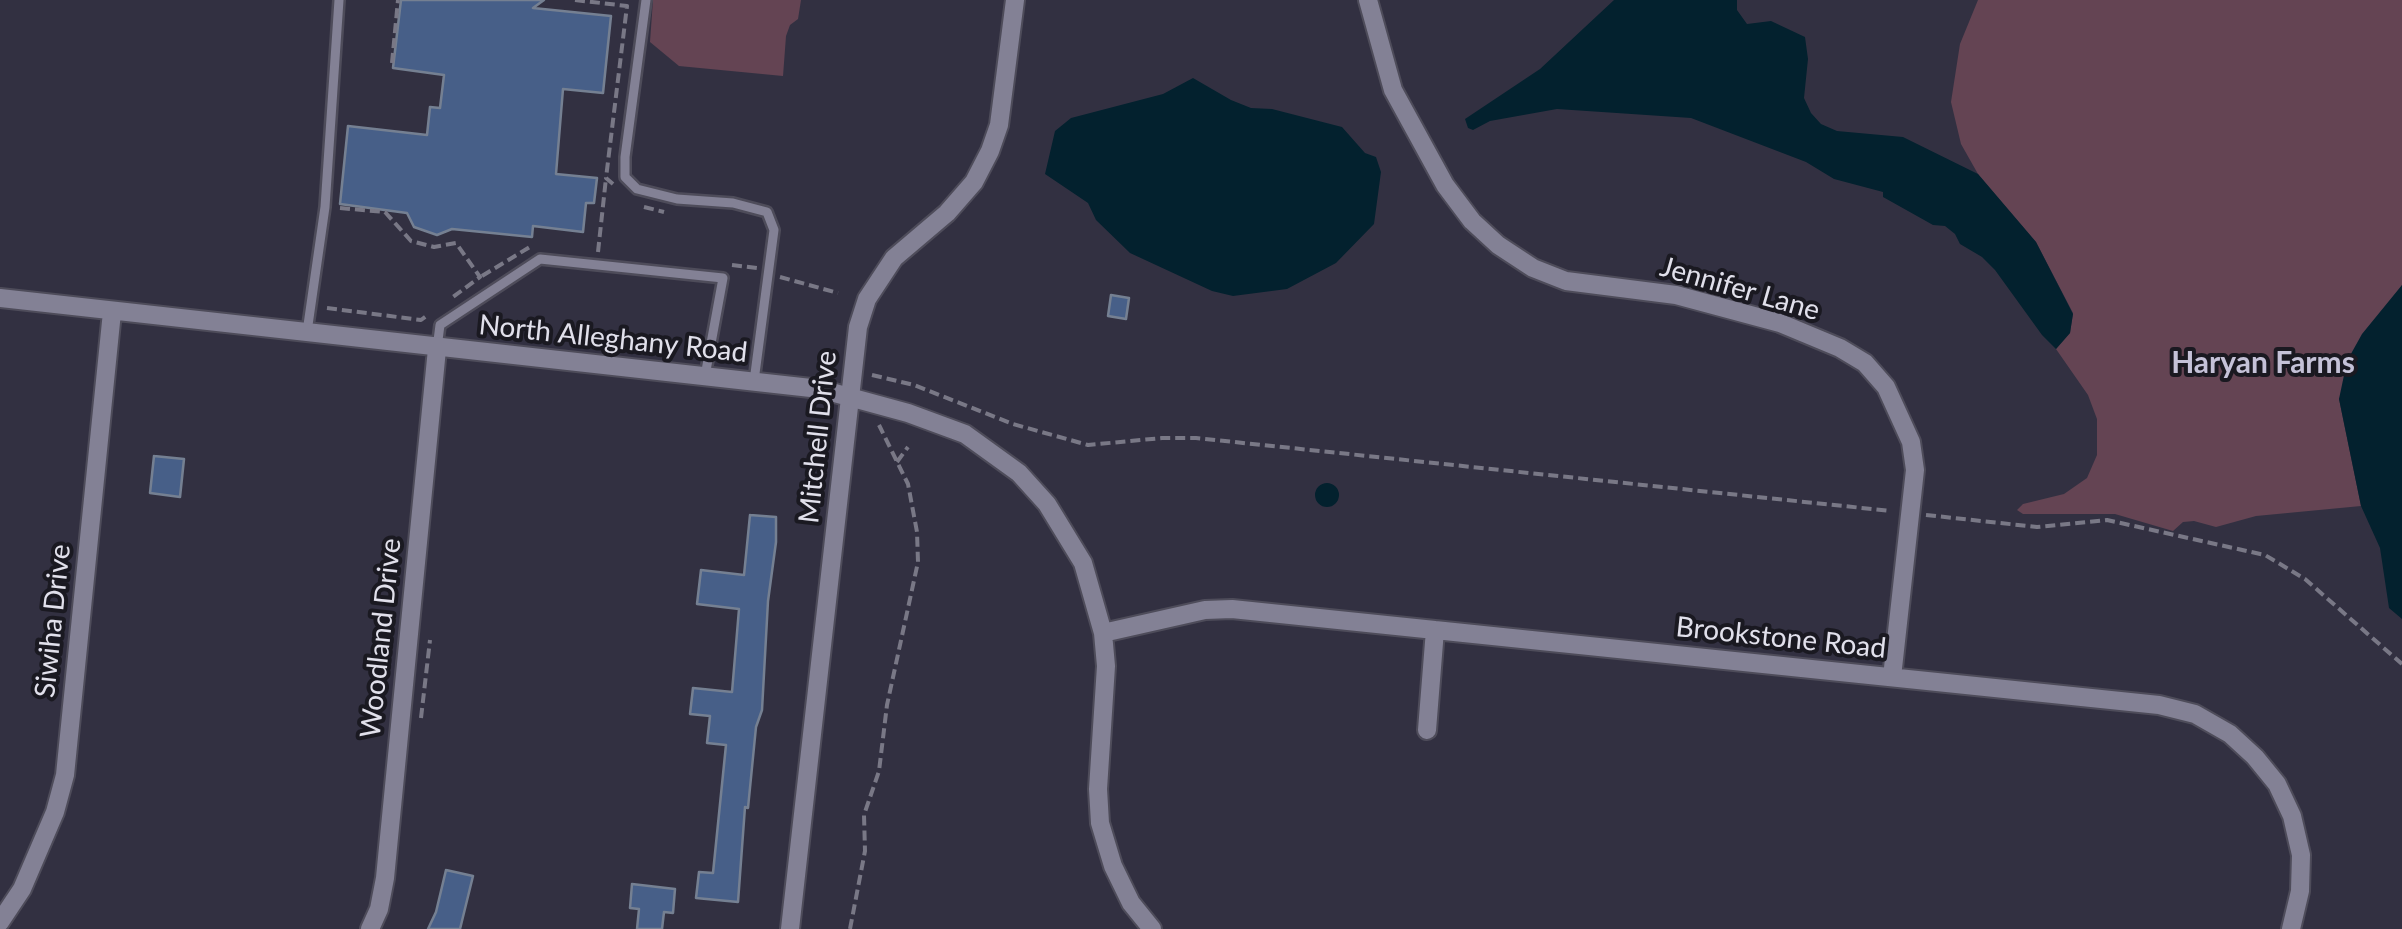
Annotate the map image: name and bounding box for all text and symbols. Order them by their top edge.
street label: Jennifer Lane [1656,250,1824,328]
street label: North Alleghany Road [477,308,749,370]
district label: Haryan Farms [2171,345,2355,381]
street label: Mitchell Drive [792,349,844,525]
street label: Woodland Drive [354,536,408,740]
street label: Siwiha Drive [28,543,78,699]
street label: Brookstone Road [1674,610,1888,666]

